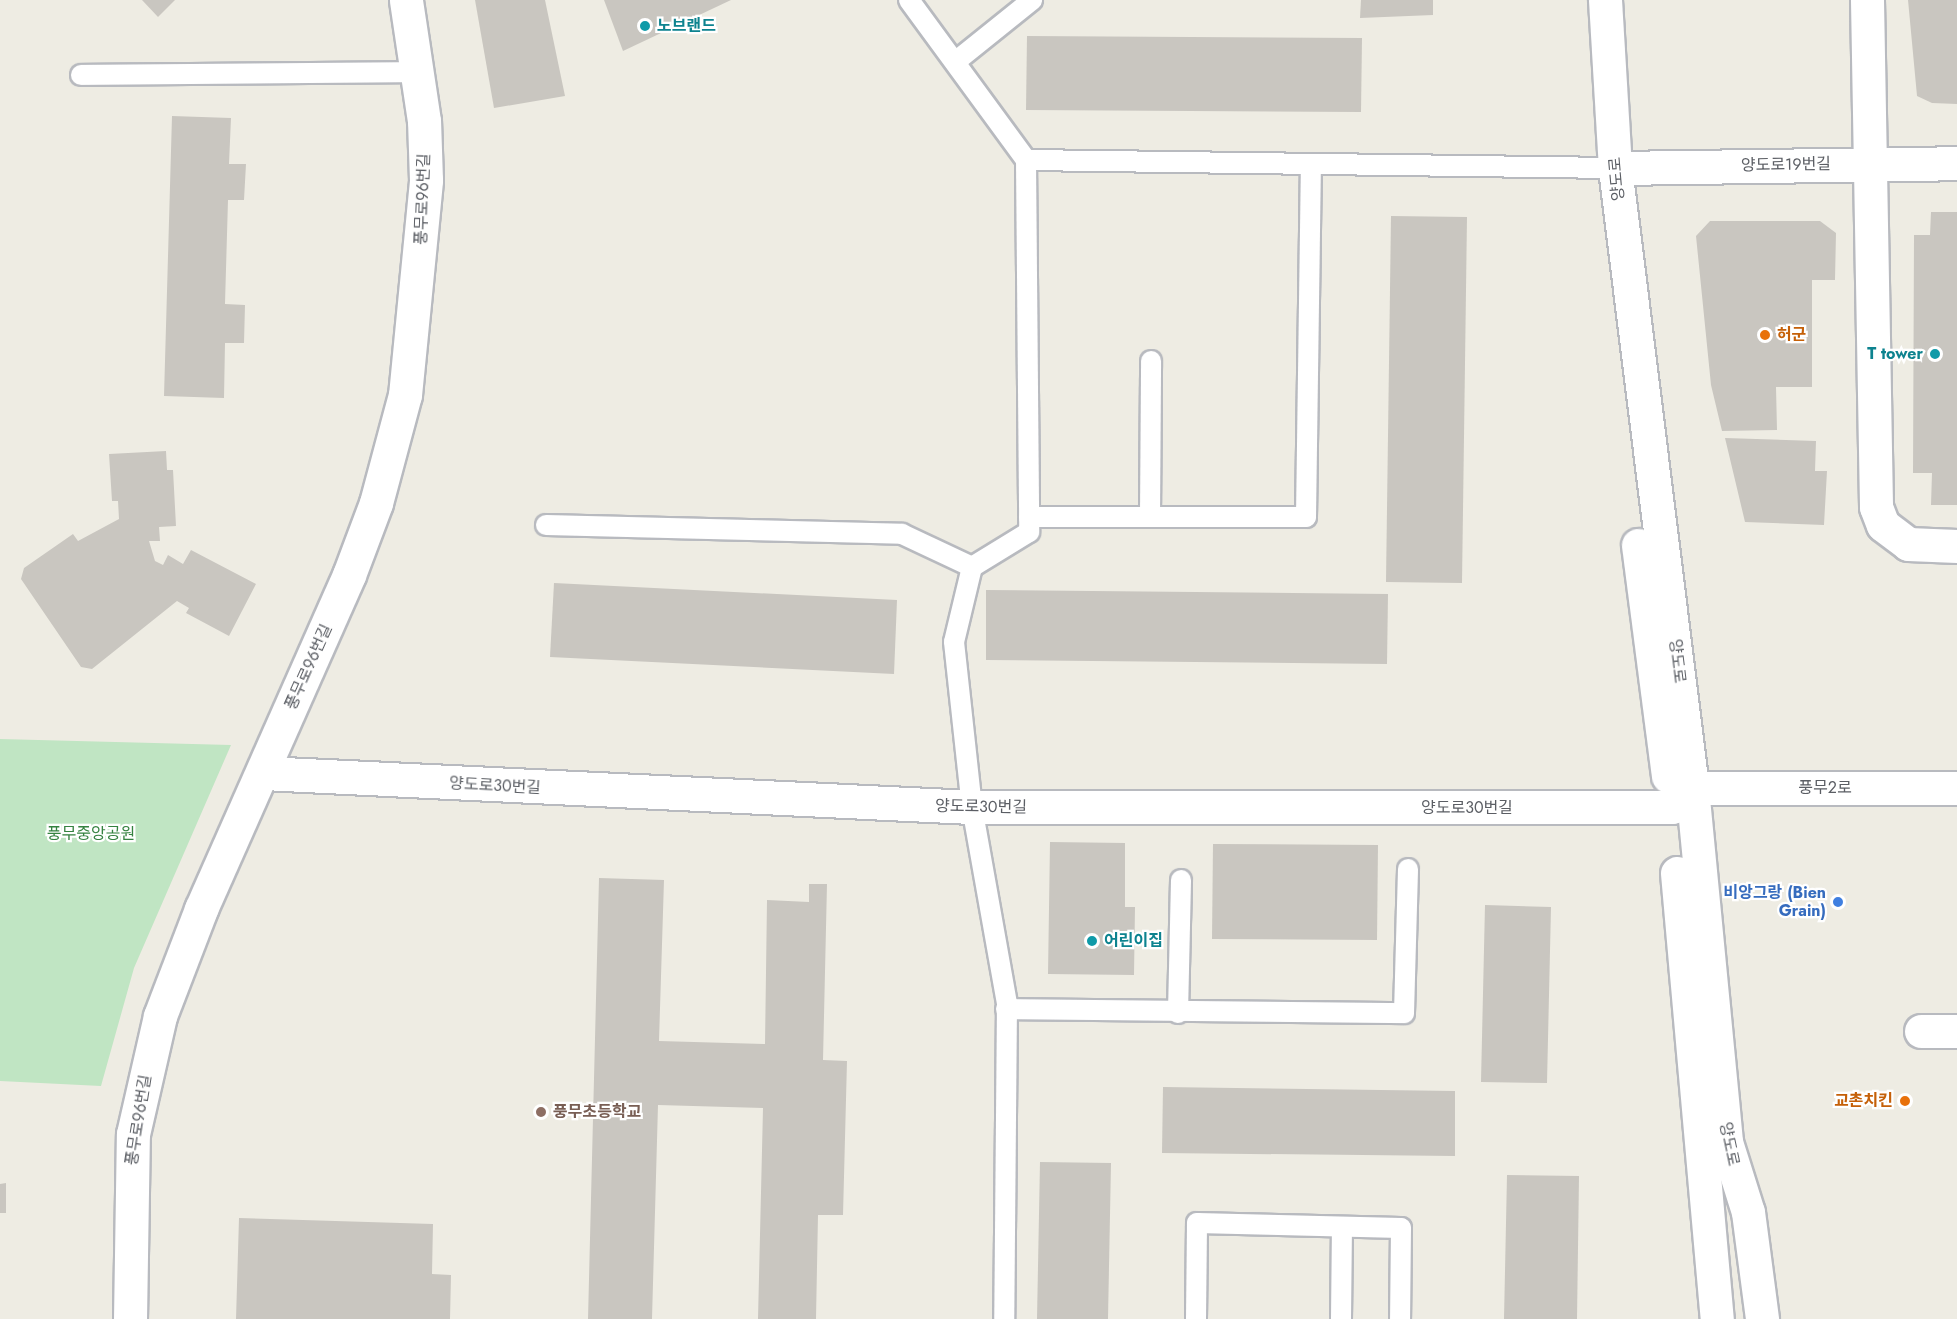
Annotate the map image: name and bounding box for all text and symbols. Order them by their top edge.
place label: 노브랜드 [657,16,716,36]
marker: 노브랜드 [638,19,652,33]
street label: 풍무로96번길 [412,153,434,245]
street label: 양도로19번길 [1741,155,1831,175]
street label: 양도로 [1606,156,1628,202]
place label: 허군 [1777,325,1806,345]
marker: 허군 [1758,328,1772,342]
place label: T tower [1867,344,1923,364]
marker: T tower [1928,347,1942,361]
street label: 풍무로96번길 [282,621,336,713]
street label: 양도로 [1665,638,1689,684]
street label: 양도로30번길 [449,774,541,798]
street label: 풍무2로 [1798,778,1852,798]
street label: 양도로30번길 [935,797,1027,817]
street label: 양도로30번길 [1421,798,1513,818]
park label: 풍무중앙공원 [47,824,135,844]
place label: 비앙그랑 (Bien Grain) [1723,883,1826,921]
marker: 비앙그랑 (Bien Grain) [1831,895,1845,909]
place label: 어린이집 [1104,931,1163,951]
marker: 어린이집 [1085,934,1099,948]
street label: 풍무로96번길 [122,1073,156,1167]
place label: 교촌치킨 [1834,1091,1893,1111]
marker: 교촌치킨 [1898,1094,1912,1108]
place label: 풍무초등학교 [553,1102,641,1122]
marker: 풍무초등학교 [534,1105,548,1119]
street label: 양도로 [1715,1120,1743,1168]

